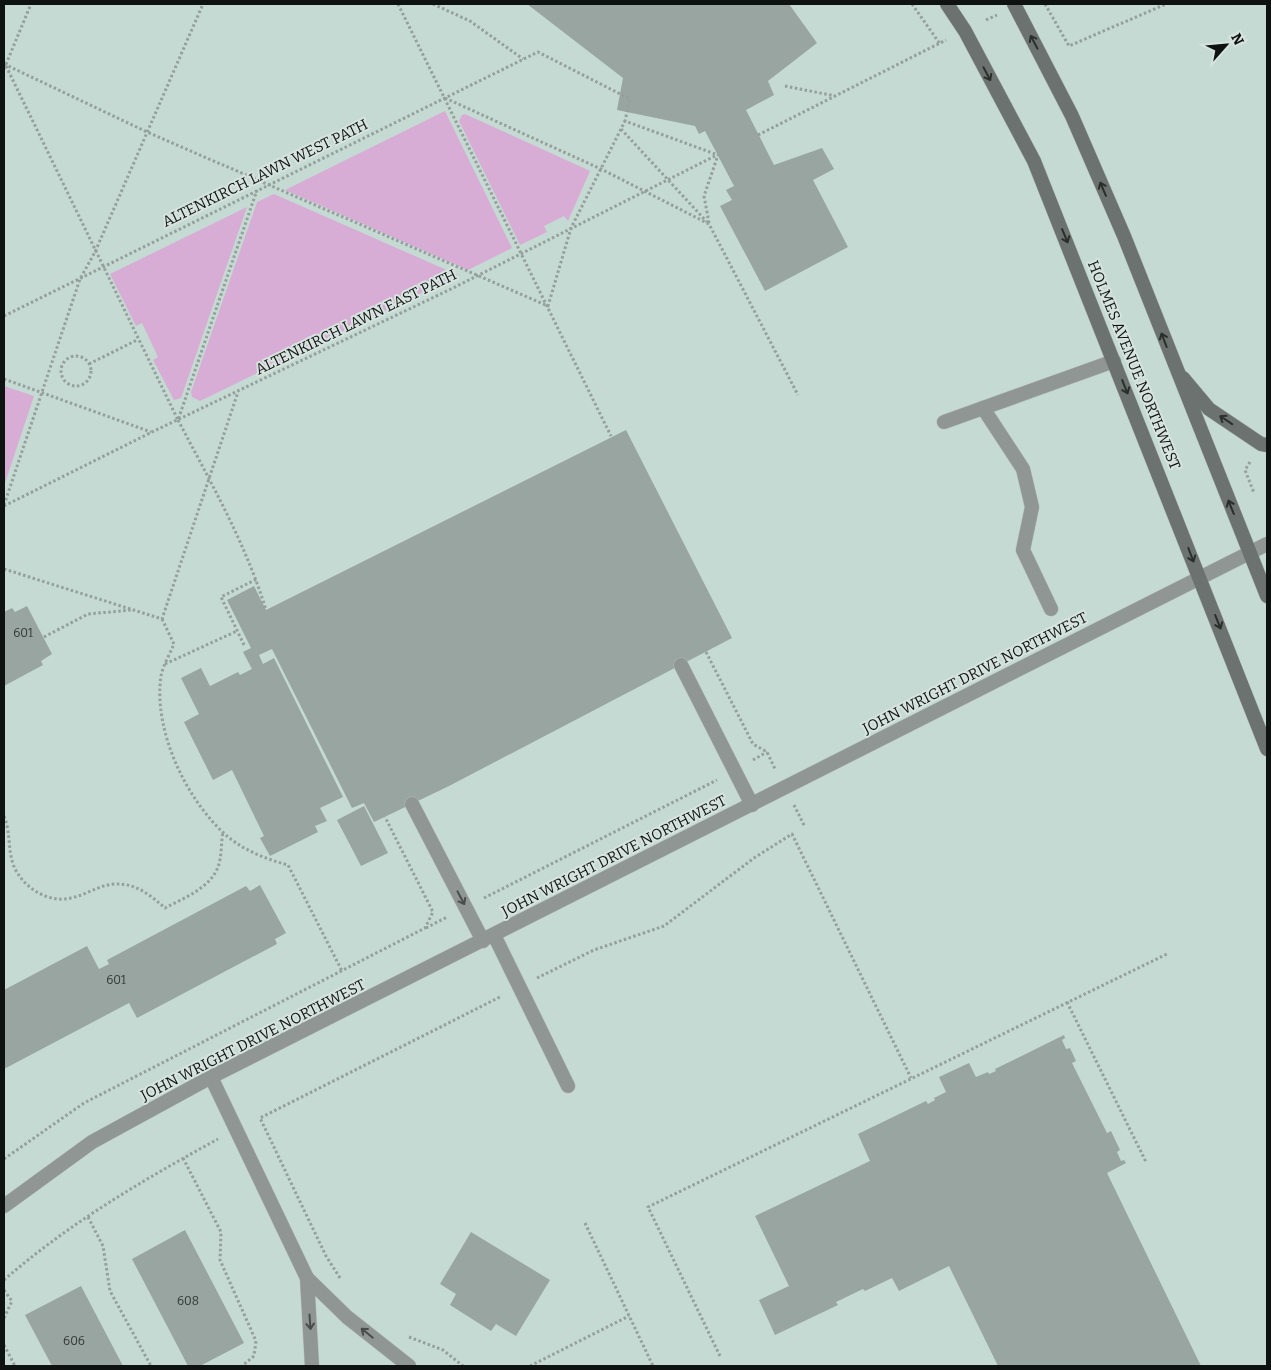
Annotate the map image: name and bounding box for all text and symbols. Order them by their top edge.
north arrow [1201,20,1251,70]
text: N [1227,31,1247,48]
one-way arrow [1029,35,1038,50]
one-way arrow [983,66,993,81]
street label: ALTENKIRCH LAWN WEST PATH [159,115,371,231]
one-way arrow [1098,182,1108,197]
one-way arrow [1060,228,1070,243]
street label: HOLMES AVENUE NORTHWEST [1084,258,1184,472]
street label: ALTENKIRCH LAWN EAST PATH [252,265,460,379]
one-way arrow [1159,333,1168,348]
one-way arrow [1121,379,1130,395]
one-way arrow [1219,415,1233,425]
one-way arrow [1226,499,1235,515]
one-way arrow [1187,547,1196,562]
street label: JOHN WRIGHT DRIVE NORTHWEST [859,608,1090,738]
one-way arrow [1214,614,1223,629]
house number: 601 [13,626,33,640]
street label: JOHN WRIGHT DRIVE NORTHWEST [498,791,729,921]
one-way arrow [457,890,466,905]
house number: 601 [106,973,126,987]
street label: JOHN WRIGHT DRIVE NORTHWEST [137,975,368,1105]
house number: 608 [177,1294,199,1308]
one-way arrow [306,1314,315,1330]
one-way arrow [361,1328,374,1339]
house number: 606 [63,1334,85,1348]

